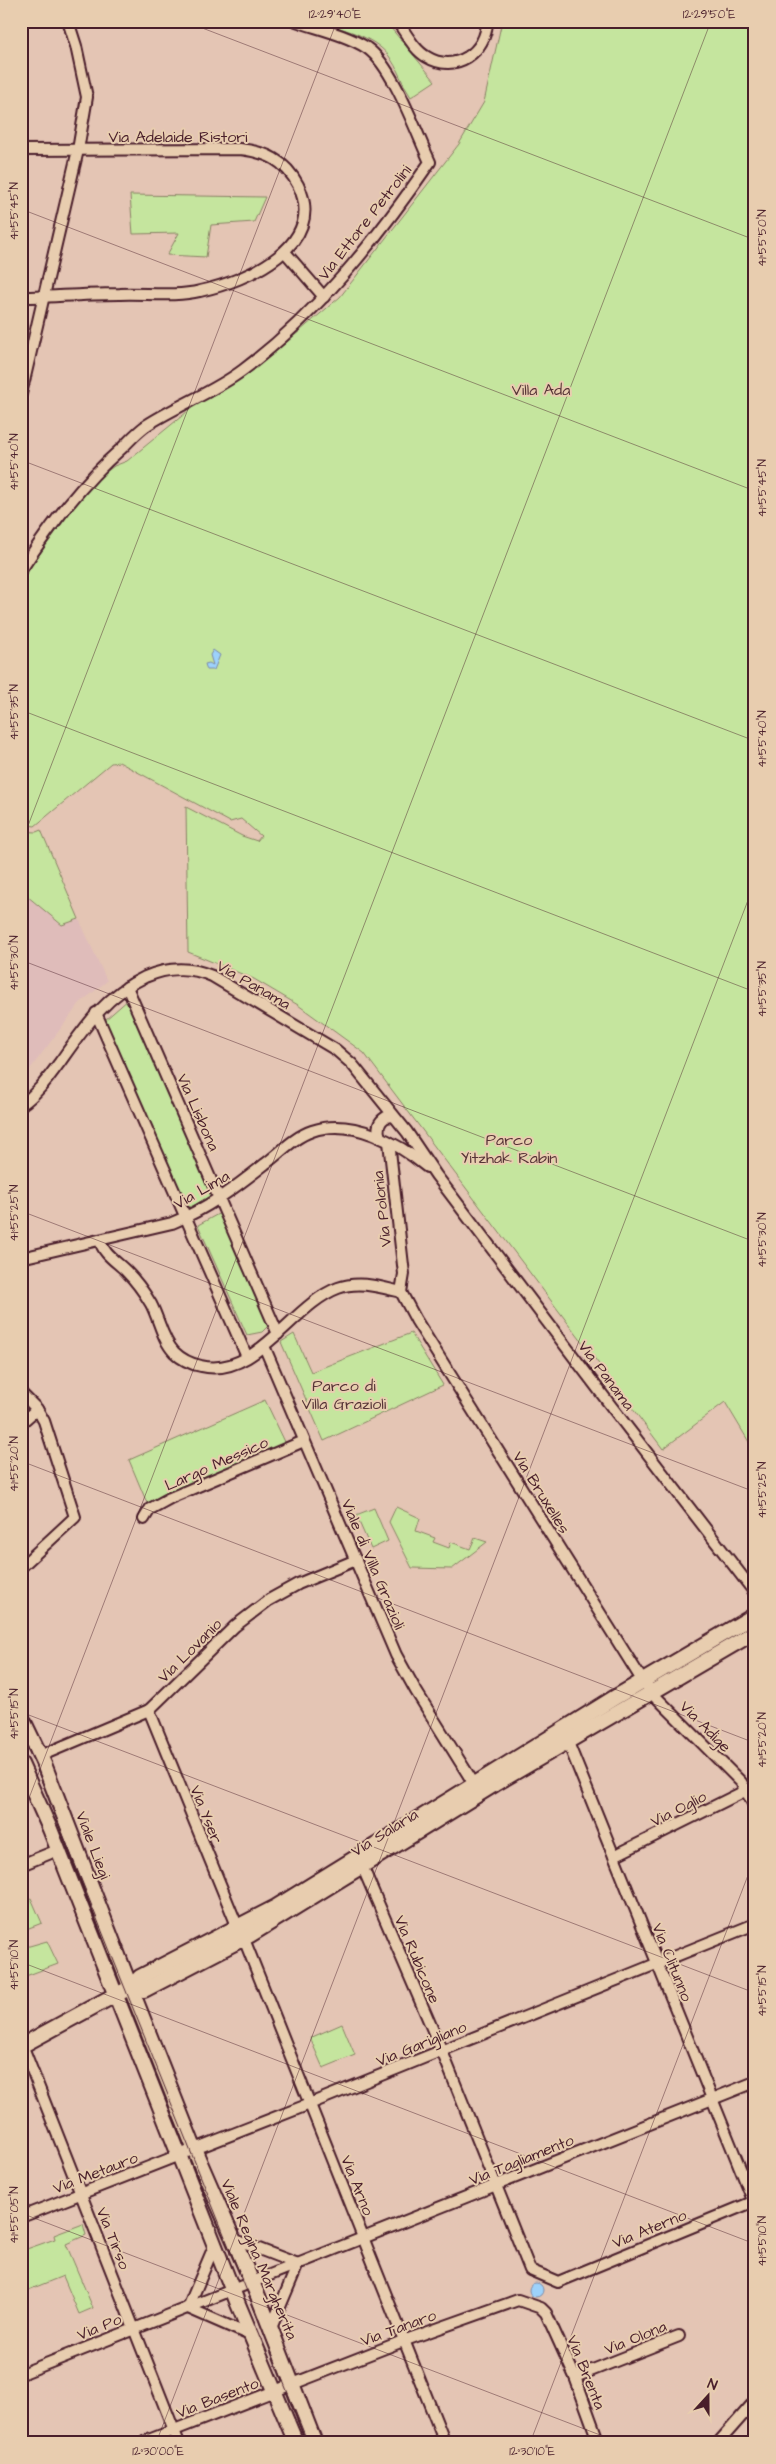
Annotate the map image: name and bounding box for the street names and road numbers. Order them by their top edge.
street label: Via Adelaide Ristori [108,126,248,148]
street label: Via Ettore Petrolini [313,160,417,285]
street label: Via Panama [212,955,295,1015]
street label: Via Lisbona [171,1070,225,1155]
street label: Via Lima [170,1165,233,1215]
street label: Via Polonia [367,1170,397,1248]
street label: Via Panama [573,1336,640,1415]
street label: Largo Messico [161,1431,272,1497]
street label: Via Bruxelles [507,1447,575,1538]
street label: Viale di Villa Grazioli [336,1496,411,1633]
street label: Via Lovanio [153,1614,227,1688]
street label: Via Adige [674,1696,736,1758]
street label: Via Yser [184,1782,228,1847]
street label: Via Oglio [647,1785,711,1833]
street label: Via Salaria [347,1804,422,1862]
street label: Viale Liegi [69,1808,116,1883]
street label: Via Rubicone [389,1912,446,2007]
street label: Via Clitunno [646,1920,698,2005]
street label: Via Garigliano [373,2016,470,2073]
street label: Via Tagliamento [466,2129,577,2192]
street label: Via Metauro [50,2147,141,2199]
street label: Via Arno [335,2152,379,2219]
street label: Viale Regina Margherita [214,2176,303,2343]
street label: Via Tirso [91,2204,135,2273]
street label: Via Aterno [609,2204,690,2254]
street label: Via Tanaro [357,2304,439,2352]
street label: Via Po [74,2308,125,2346]
street label: Via Olona [601,2315,670,2360]
street label: Via Brenta [561,2332,611,2413]
street label: Via Basento [173,2372,262,2424]

